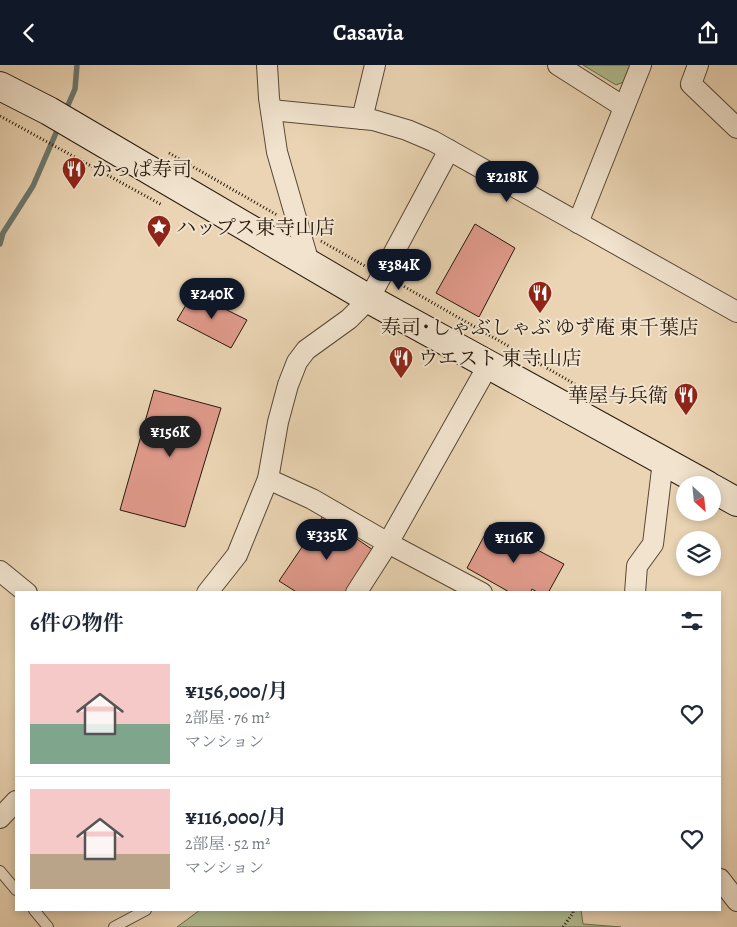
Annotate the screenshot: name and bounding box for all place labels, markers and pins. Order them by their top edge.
restaurant icon: かっぱ寿司 [61,156,87,190]
place label: かっぱ寿司 [92,156,192,183]
pin: ¥218K [472,161,542,203]
place icon: ハップス東寺山店 [146,214,172,248]
place label: ハップス東寺山店 [176,214,335,241]
pin: ¥384K [364,249,434,291]
pin: ¥240K [177,277,247,320]
restaurant icon: 寿司･しゃぶしゃぶ ゆず庵 東千葉店 [527,280,553,314]
place label: 寿司･しゃぶしゃぶ ゆず庵 東千葉店 [381,314,699,341]
restaurant icon: ウエスト 東寺山店 [388,345,414,379]
place label: ウエスト 東寺山店 [418,345,582,372]
place label: 華屋与兵衛 [568,382,668,409]
restaurant icon: 華屋与兵衛 [673,382,699,416]
pin: ¥156K [135,415,205,458]
pin: ¥335K [292,519,362,561]
pin: ¥116K [479,521,549,564]

